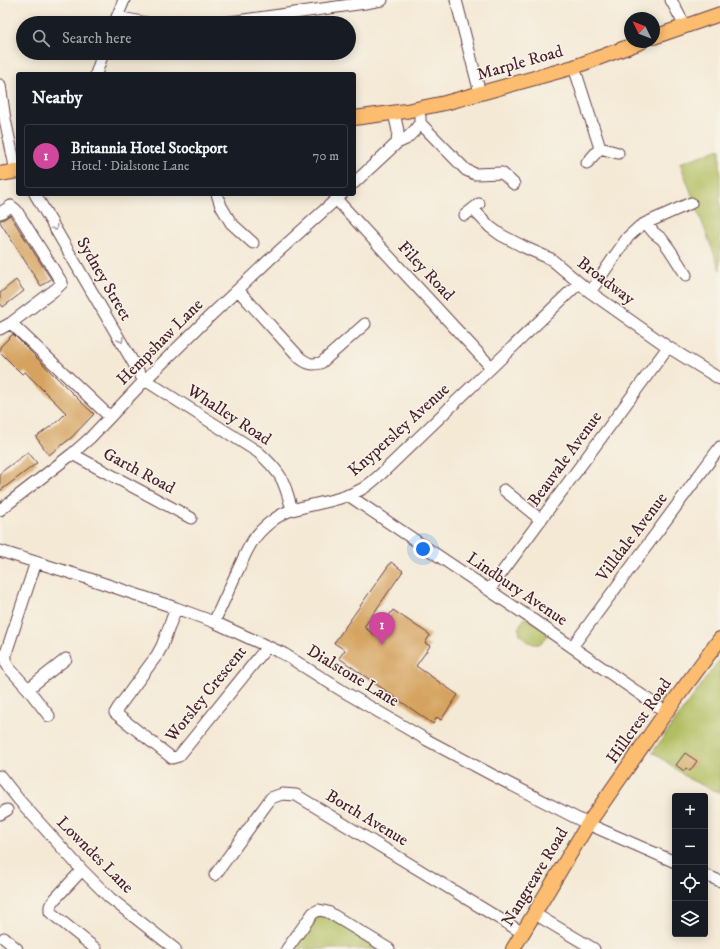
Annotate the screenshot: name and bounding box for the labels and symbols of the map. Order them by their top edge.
north arrow [624,12,660,48]
street label: Marple Road [474,40,566,86]
one-way arrow [50,224,57,231]
street label: Sydney Street [71,233,137,325]
street label: Filey Road [393,237,460,306]
street label: Broadway [573,252,640,310]
street label: Hempshaw Lane [112,294,208,390]
one-way arrow [116,336,123,343]
street label: Whalley Road [182,379,276,451]
street label: Knypersley Avenue [344,379,454,481]
street label: Beauvale Avenue [523,407,607,511]
street label: Garth Road [99,443,179,499]
street label: Villdale Avenue [591,488,673,587]
your location [413,539,433,559]
street label: Lindbury Avenue [462,547,572,631]
pin: 1 [369,612,395,645]
street label: Dialstone Lane [303,640,403,712]
street label: Worsley Crescent [160,641,252,747]
street label: Hillcrest Road [601,674,677,768]
street label: Borth Avenue [322,785,412,851]
street label: Lowndes Lane [52,812,138,898]
street label: Nangreave Road [497,823,573,931]

